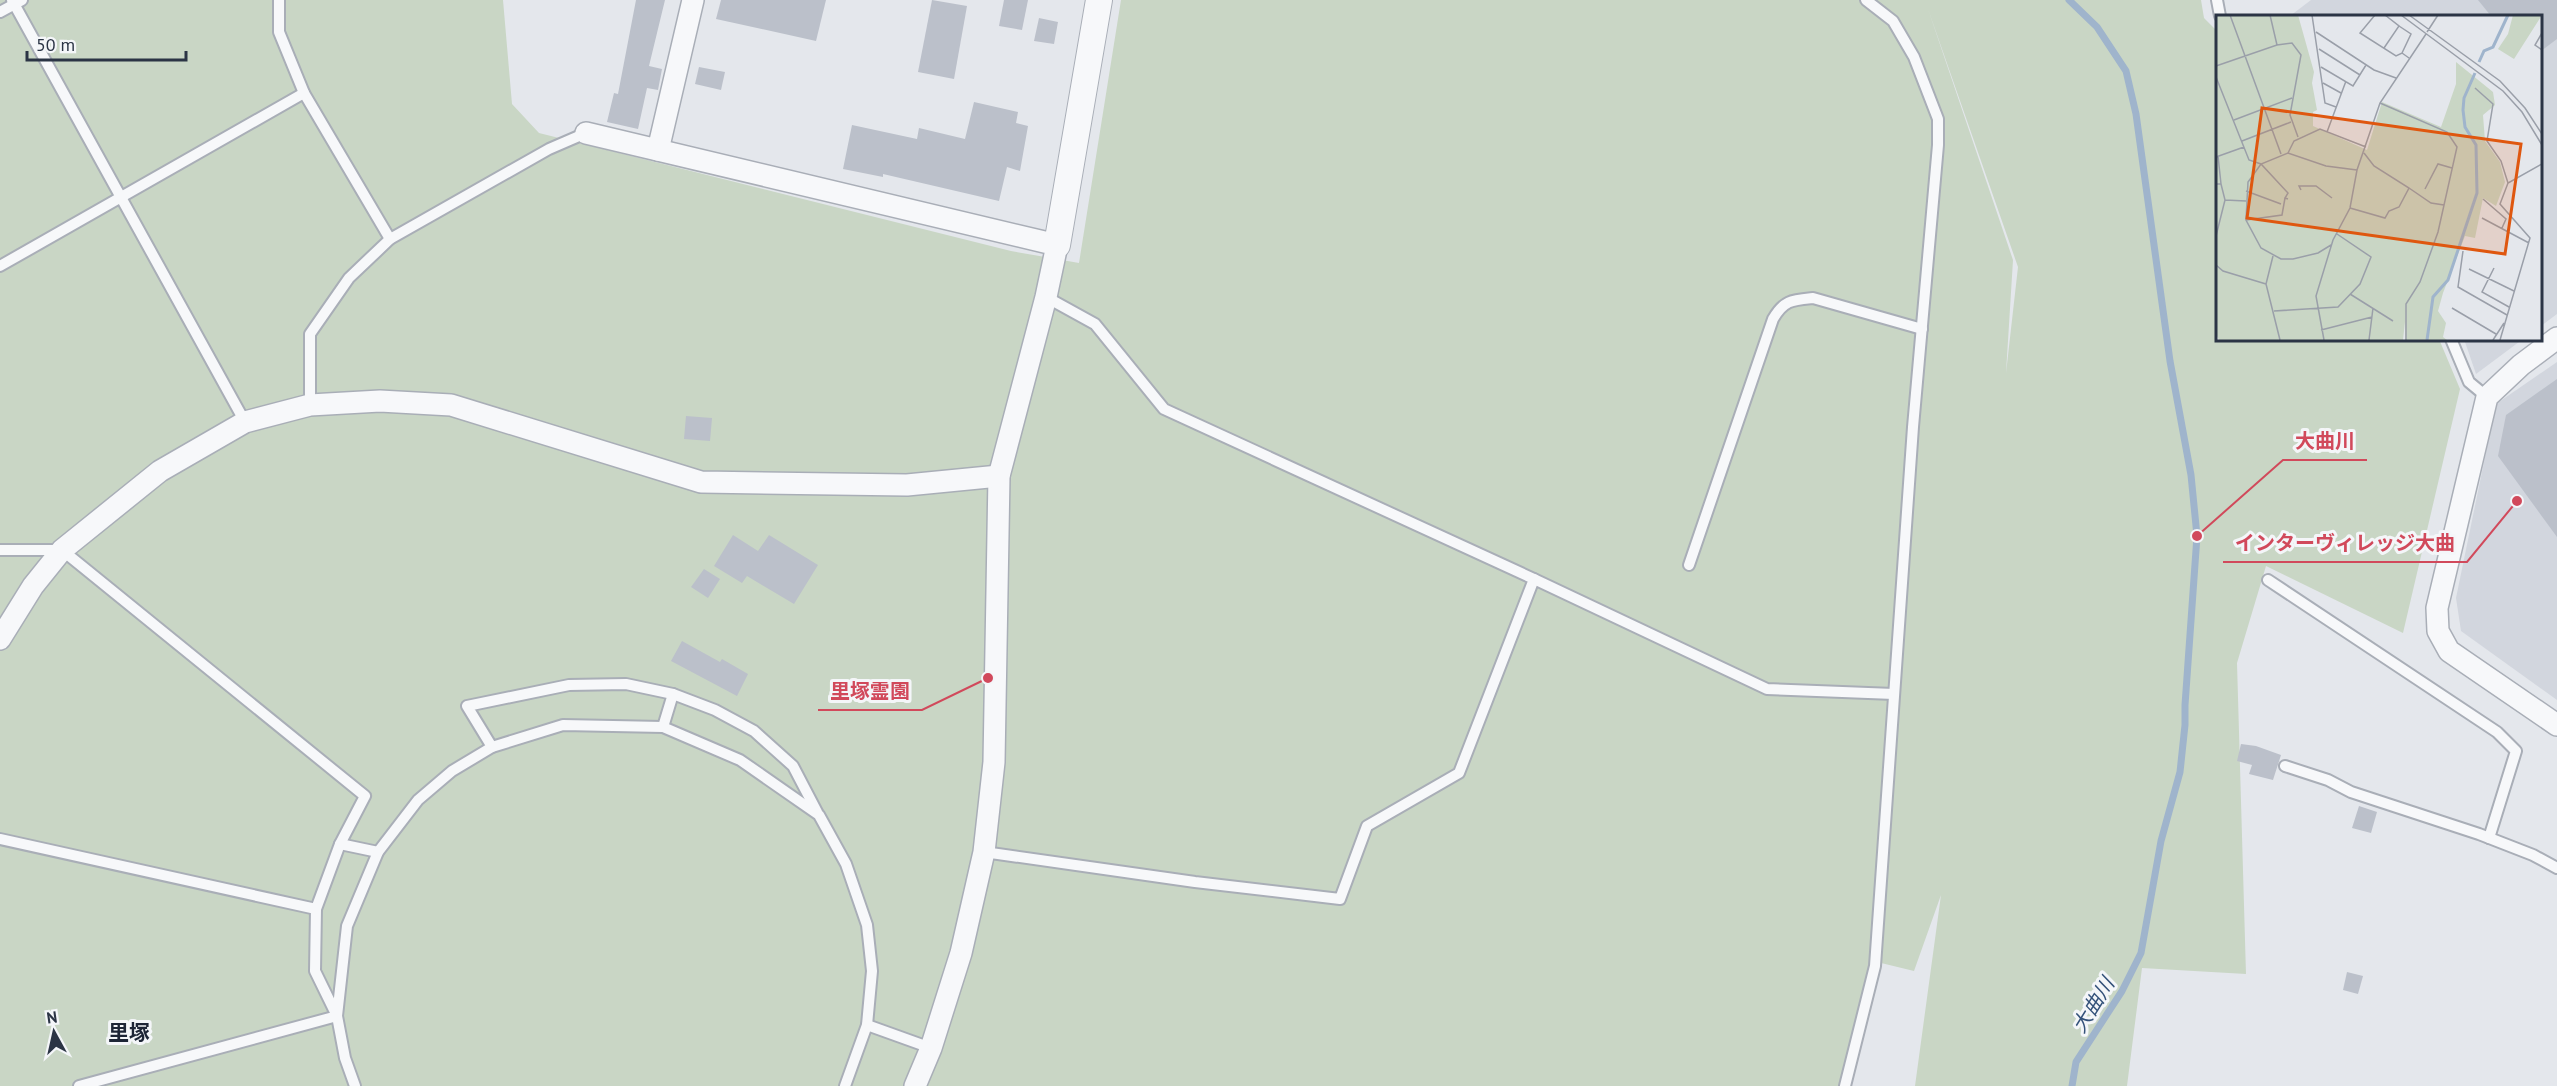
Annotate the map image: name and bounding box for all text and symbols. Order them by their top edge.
inset map [2216,15,2542,340]
scale bar [27,24,186,62]
text: 50 m [36,33,75,56]
callout: 大曲川 [2283,422,2367,460]
text: 大曲川 [2295,428,2355,454]
callout: インターヴィレッジ大曲 [2223,524,2467,562]
text: インターヴィレッジ大曲 [2235,530,2455,556]
callout: 里塚霊園 [818,672,922,710]
text: 里塚霊園 [830,678,910,704]
water label: 大曲川 [2066,971,2121,1037]
north arrow [24,1002,84,1062]
text: N [45,1007,59,1028]
district label: 里塚 [108,1019,150,1046]

